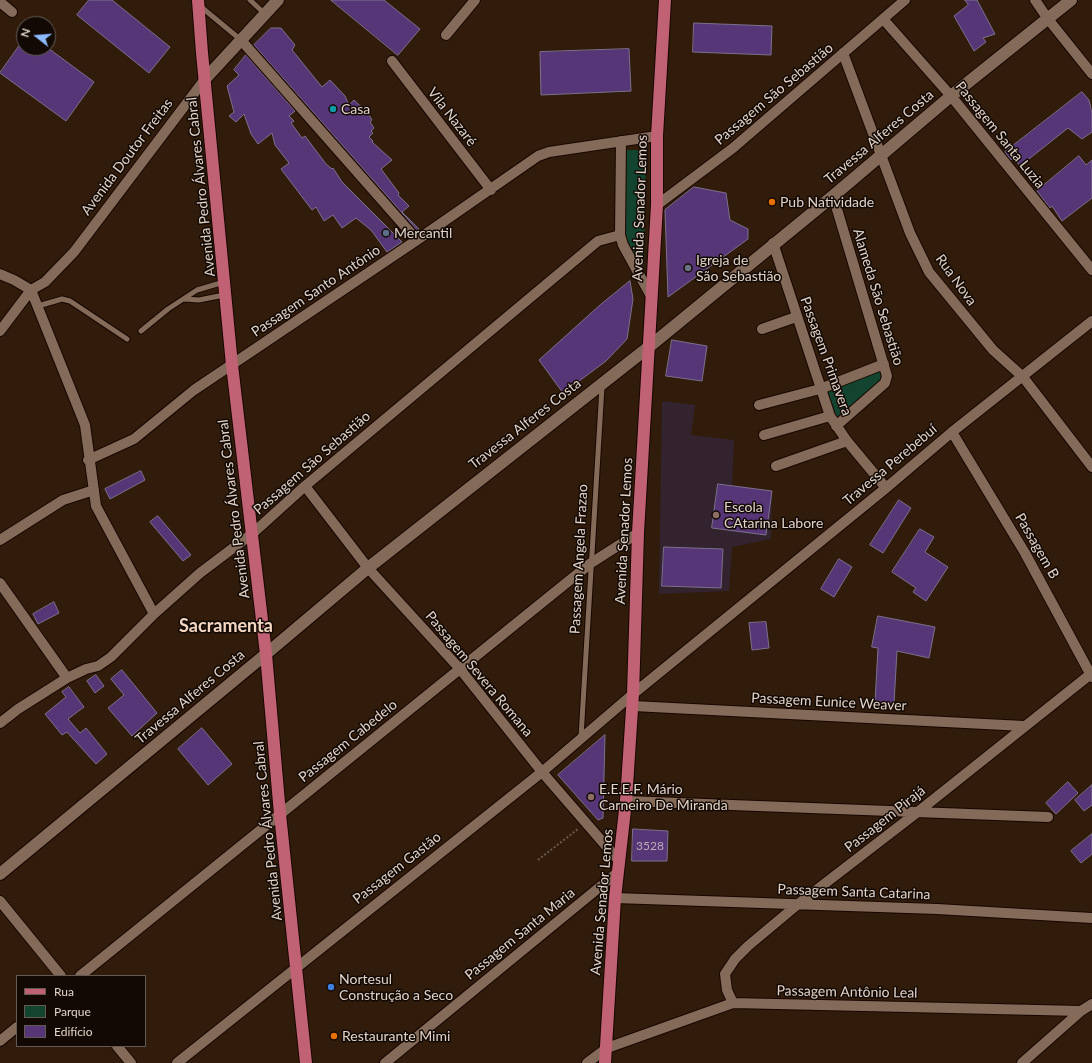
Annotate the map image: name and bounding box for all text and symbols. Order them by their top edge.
north arrow [16,16,56,56]
text: N [18,27,32,39]
street label: Passagem São Sebastião [711,40,837,148]
street label: Passagem Santa Luzia [952,78,1048,192]
street label: Vila Nazaré [424,84,480,150]
street label: Travessa Alferes Costa [821,86,937,188]
street label: Avenida Doutor Freitas [78,95,176,219]
street label: Avenida Pedro Álvares Cabral [183,96,219,278]
place label: Casa [341,101,370,117]
marker: Casa [328,104,338,114]
street label: Avenida Senador Lemos [629,134,651,282]
place label: Pub Natividade [780,194,874,210]
marker: Pub Natividade [767,197,777,207]
place label: Mercantil [394,225,452,241]
street label: Alameda São Sebastião [849,227,907,367]
marker: Mercantil [381,228,391,238]
street label: Passagem Santo Antônio [248,242,384,340]
street label: Rua Nova [932,251,980,309]
place label: Igreja de São Sebastião [696,252,781,284]
marker: Igreja de São Sebastião [683,263,693,273]
street label: Passagem Primavera [797,294,855,418]
street label: Travessa Alferes Costa [466,375,584,473]
street label: Passagem São Sebastião [250,408,374,518]
street label: Avenida Pedro Álvares Cabral [215,418,253,600]
street label: Travessa Perebebuí [840,421,940,509]
street label: Avenida Senador Lemos [612,457,636,605]
street label: Passagem Angela Frazao [567,484,591,634]
place label: Escola CAtarina Labore [724,499,823,532]
marker: Escola CAtarina Labore [711,510,721,520]
street label: Passagem B [1011,510,1063,582]
street label: Passagem Severa Romana [422,608,536,740]
district label: Sacramenta [179,615,273,637]
street label: Travessa Alferes Costa [132,646,248,748]
street label: Passagem Eunice Weaver [751,690,907,714]
street label: Passagem Cabedelo [295,696,401,786]
street label: Avenida Pedro Álvares Cabral [250,740,286,922]
place label: E.E.E.F. Mário Carneiro De Miranda [599,781,728,814]
street label: Passagem Pirajá [841,782,929,856]
marker: E.E.E.F. Mário Carneiro De Miranda [586,792,596,802]
street label: Passagem Gastão [350,828,444,908]
street label: Avenida Senador Lemos [587,828,617,976]
house number: 3528 [636,839,664,853]
street label: Passagem Santa Catarina [777,881,931,903]
street label: Passagem Santa Maria [462,884,578,984]
place label: Nortesul Construção a Seco [339,971,453,1004]
legend [16,975,146,1047]
marker: Nortesul Construção a Seco [326,982,336,992]
street label: Passagem Antônio Leal [776,982,918,1002]
text: Rua [54,984,74,999]
text: Parque [54,1004,91,1019]
text: Edifício [54,1024,93,1039]
place label: Restaurante Mimi [342,1028,450,1044]
marker: Restaurante Mimi [329,1031,339,1041]

